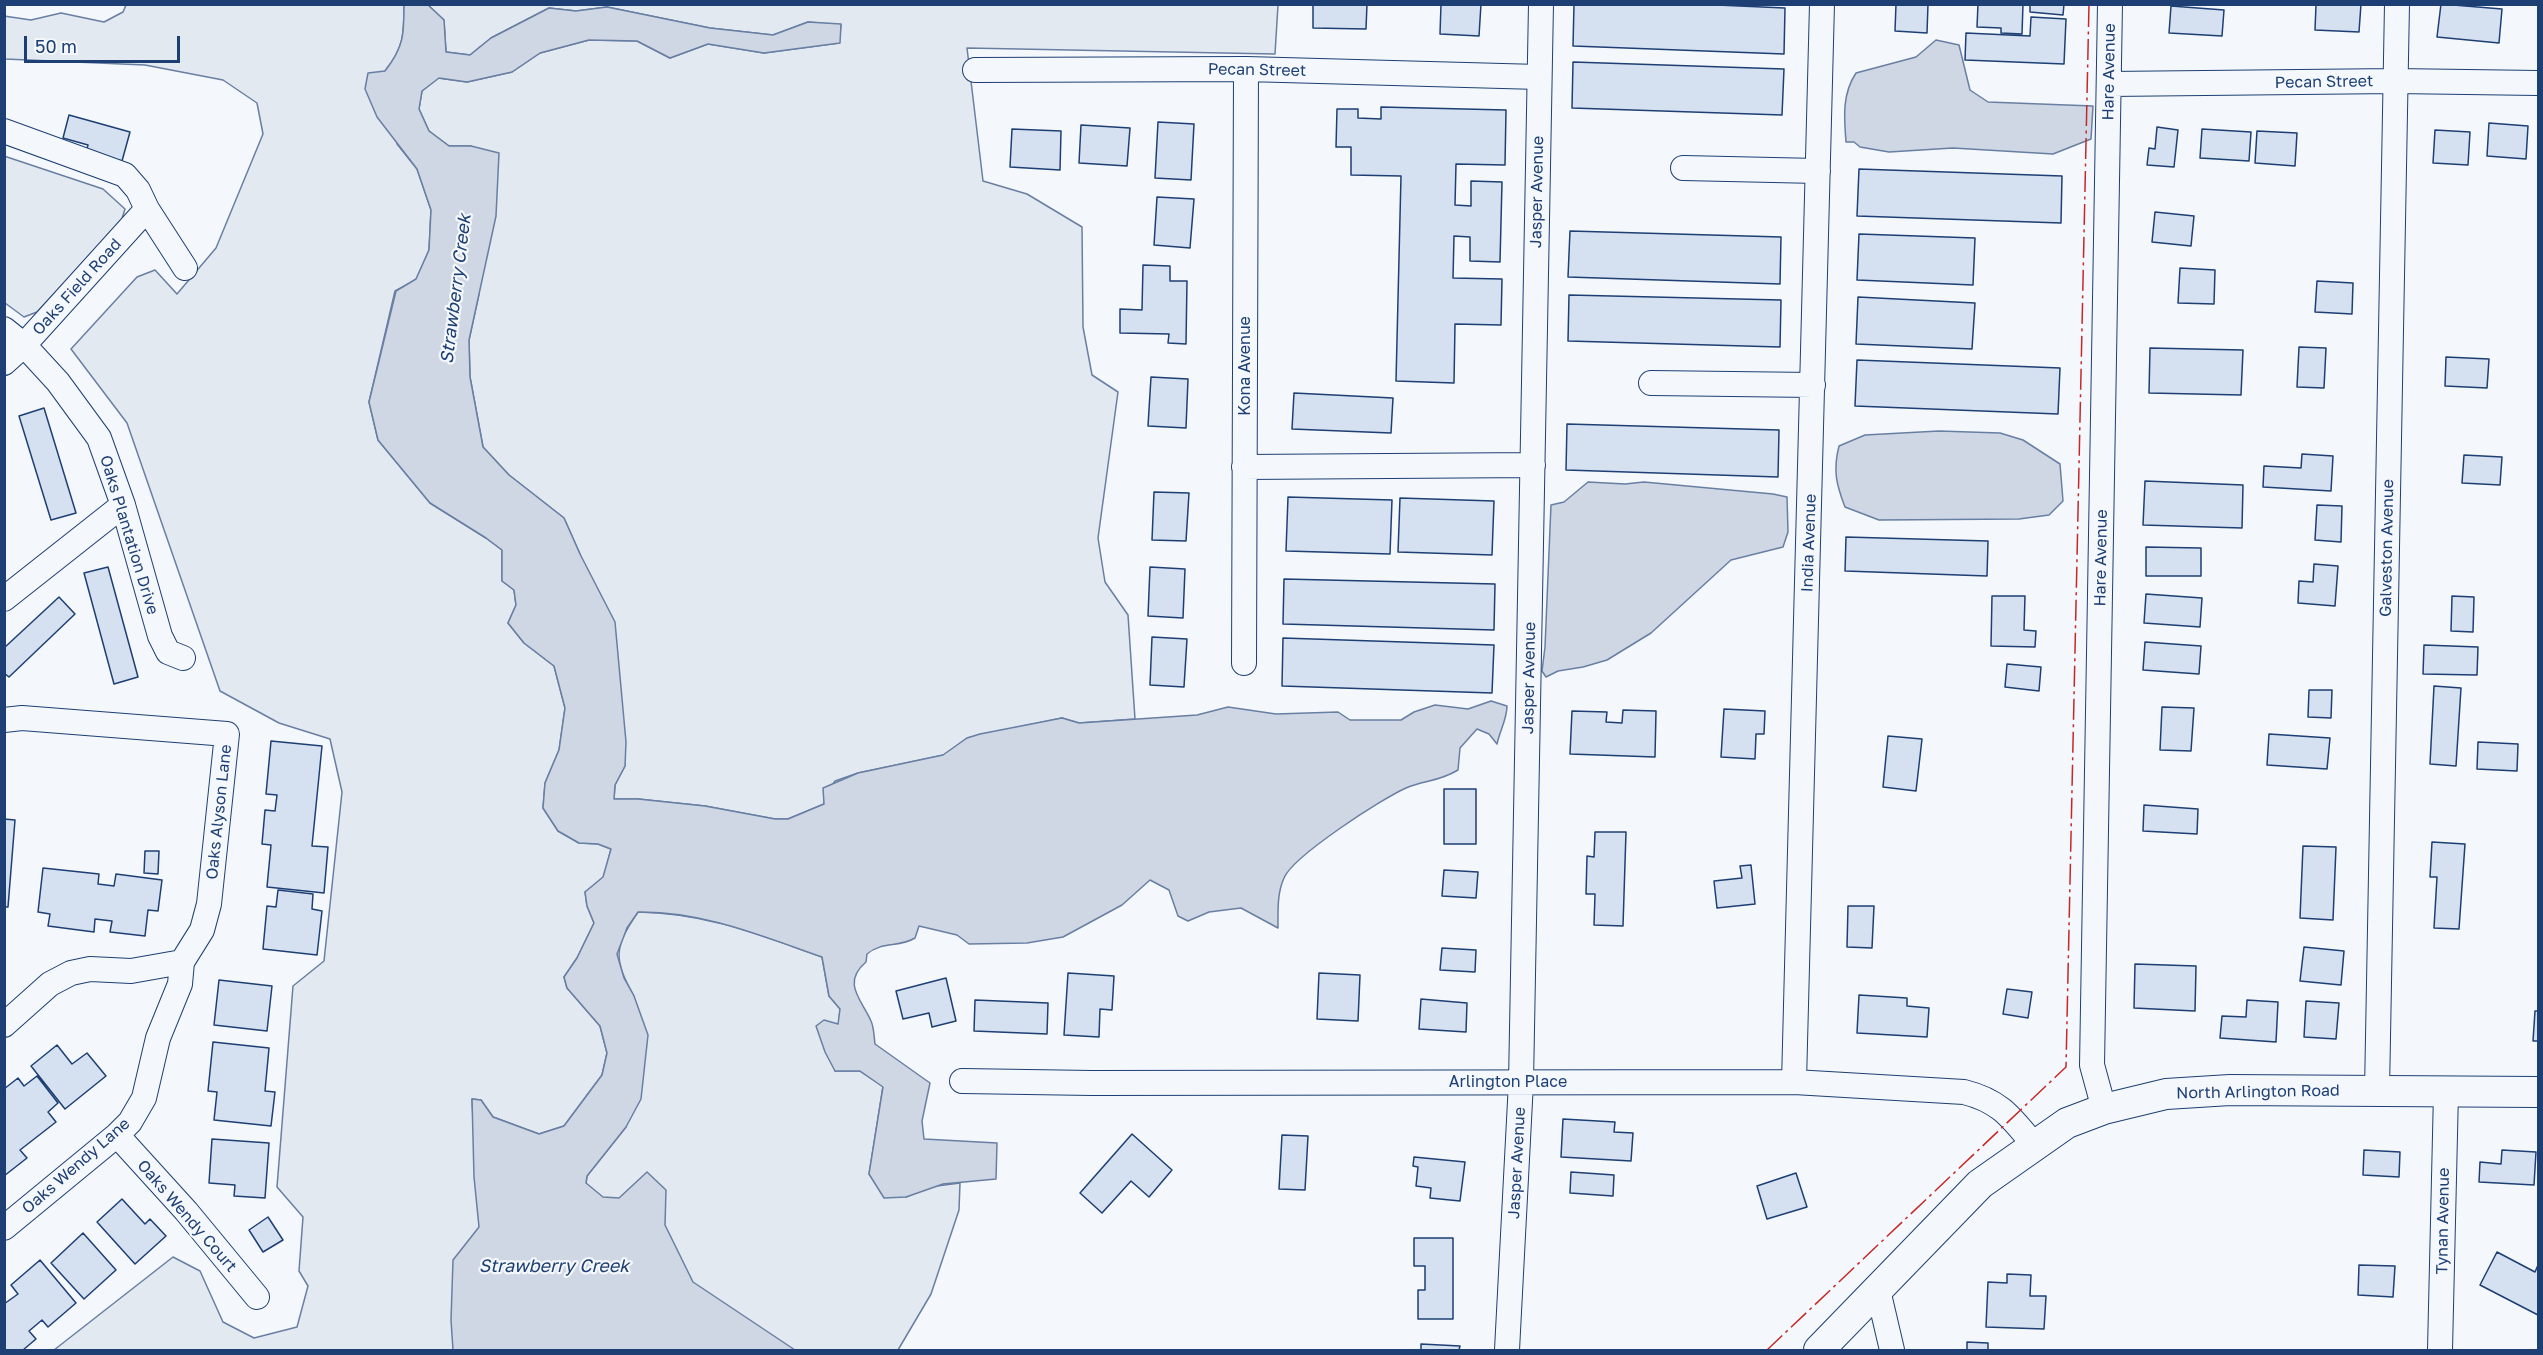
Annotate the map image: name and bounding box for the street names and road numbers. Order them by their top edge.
street label: Hare Avenue [2099,23,2119,121]
street label: Pecan Street [1208,60,1306,80]
street label: Pecan Street [2275,72,2373,92]
street label: Jasper Avenue [1526,136,1548,248]
street label: Oaks Field Road [29,235,125,339]
street label: Kona Avenue [1235,316,1255,416]
street label: Oaks Plantation Drive [96,453,162,617]
street label: Galveston Avenue [2376,479,2398,617]
street label: India Avenue [1798,493,1820,593]
street label: Hare Avenue [2091,509,2111,607]
street label: Jasper Avenue [1518,622,1540,734]
street label: Oaks Alyson Lane [202,743,236,881]
street label: Arlington Place [1449,1072,1567,1092]
street label: North Arlington Road [2176,1081,2340,1103]
street label: Jasper Avenue [1504,1106,1530,1220]
street label: Oaks Wendy Lane [18,1114,134,1218]
street label: Oaks Wendy Court [133,1156,241,1276]
street label: Tynan Avenue [2432,1167,2454,1275]

